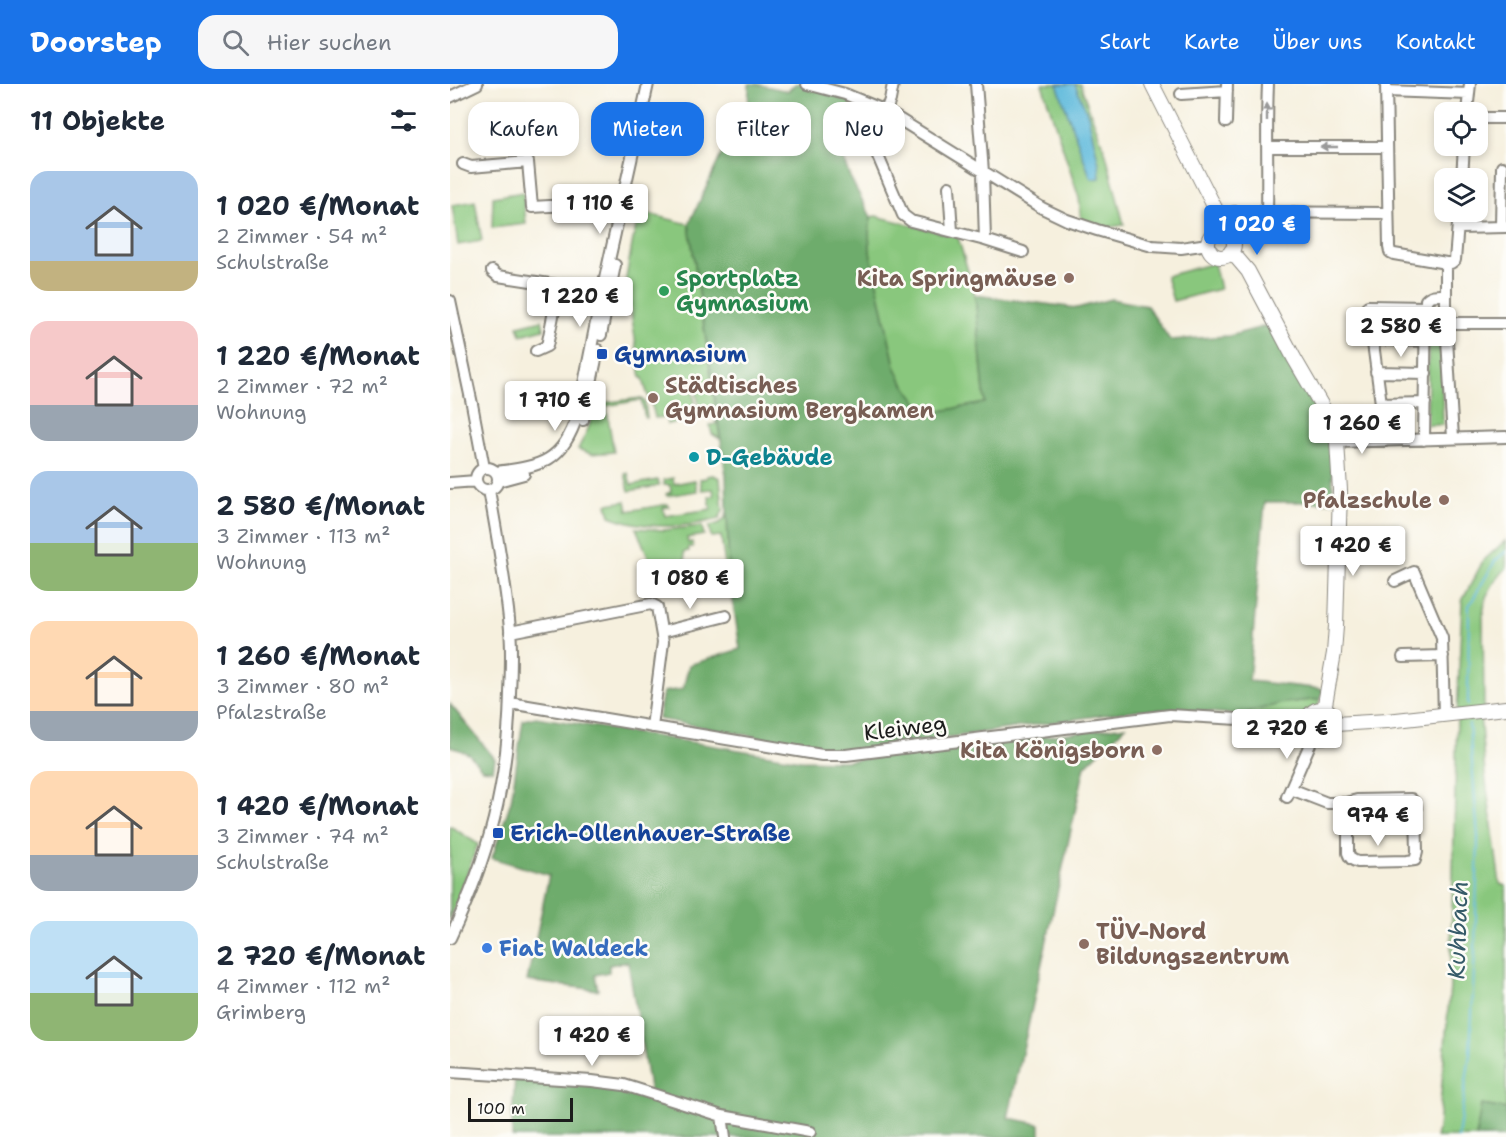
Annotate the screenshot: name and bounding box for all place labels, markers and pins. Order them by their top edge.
pin: 1 110 € [545,184,655,235]
pin: 1 020 € [1202,205,1312,256]
place label: Sportplatz Gymnasium [676,264,809,318]
place label: Kita Springmäuse [857,264,1057,293]
marker: Kita Springmäuse [1062,271,1076,285]
pin: 1 220 € [525,277,635,328]
marker: Sportplatz Gymnasium [657,284,671,298]
pin: 2 580 € [1346,307,1456,358]
place label: Gymnasium [614,340,747,369]
marker: Gymnasium [595,347,609,361]
place label: Städtisches Gymnasium Bergkamen [665,371,935,425]
pin: 1 710 € [500,381,610,432]
marker: Städtisches Gymnasium Bergkamen [646,391,660,405]
pin: 1 260 € [1307,404,1417,455]
place label: D-Gebäude [706,443,833,472]
marker: D-Gebäude [687,450,701,464]
place label: Pfalzschule [1303,486,1432,515]
marker: Pfalzschule [1437,493,1451,507]
pin: 1 420 € [1298,526,1408,577]
pin: 1 080 € [635,559,745,610]
pin: 2 720 € [1232,709,1342,760]
place label: Kita Königsborn [960,736,1145,765]
marker: Kita Königsborn [1150,743,1164,757]
pin: 974 € [1336,796,1420,847]
place label: Erich-Ollenhauer-Straße [510,819,791,848]
marker: Erich-Ollenhauer-Straße [491,826,505,840]
place label: TÜV-Nord Bildungszentrum [1096,916,1289,971]
place label: Fiat Waldeck [499,934,649,963]
marker: TÜV-Nord Bildungszentrum [1077,937,1091,951]
marker: Fiat Waldeck [480,941,494,955]
pin: 1 420 € [537,1016,647,1067]

